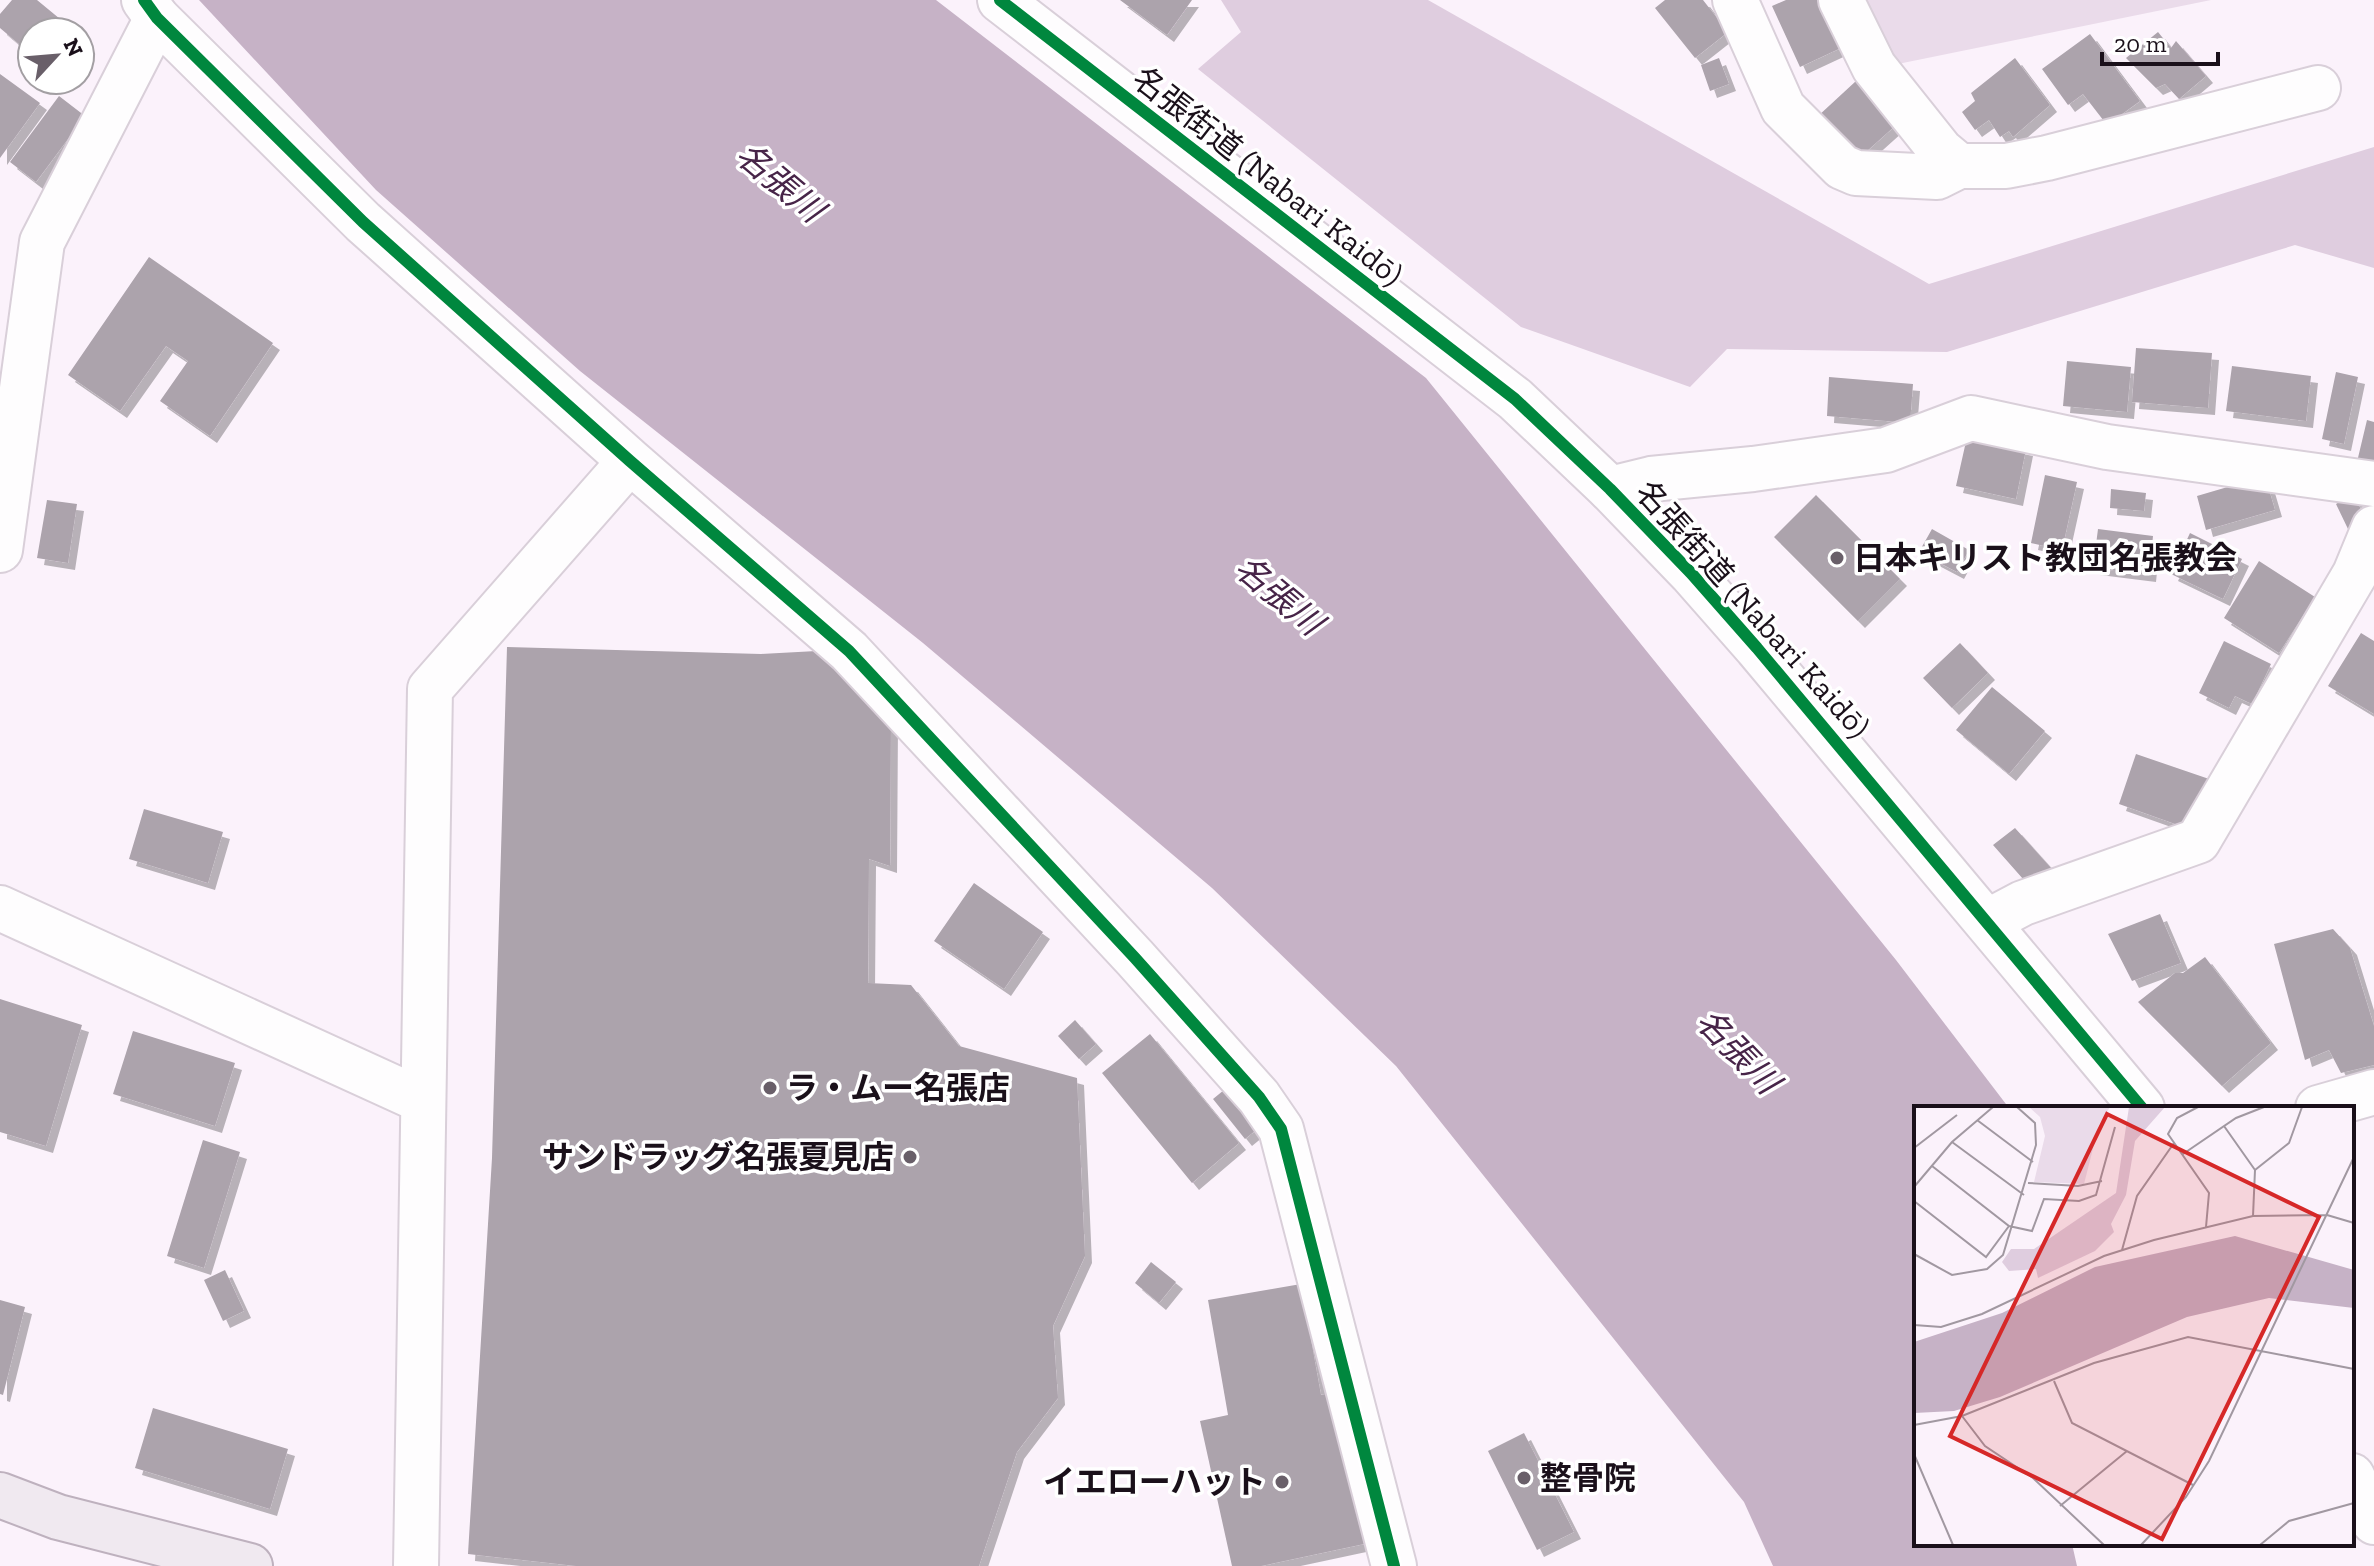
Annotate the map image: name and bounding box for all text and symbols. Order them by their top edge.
north arrow [16,16,96,96]
scale bar [2102,16,2218,66]
text: 20 m [2114,29,2167,58]
text: N [58,34,89,61]
street label: 名張街道 (Nabari Kaidō) [1125,59,1411,293]
water label: 名張川 [727,134,834,233]
street label: 名張街道 (Nabari Kaidō) [1628,473,1878,745]
place label: 日本キリスト教団名張教会 [1853,539,2237,577]
water label: 名張川 [1226,547,1333,646]
marker: 日本キリスト教団名張教会 [1828,549,1846,567]
water label: 名張川 [1687,1000,1790,1104]
place label: ラ・ムー名張店 [786,1069,1010,1107]
marker: ラ・ムー名張店 [761,1079,779,1097]
inset map [1914,1106,2354,1546]
place label: サンドラッグ名張夏見店 [542,1138,894,1176]
marker: サンドラッグ名張夏見店 [901,1148,919,1166]
place label: 整骨院 [1540,1459,1636,1497]
place label: イエローハット [1043,1463,1266,1501]
marker: 整骨院 [1515,1469,1533,1487]
marker: イエローハット [1273,1473,1291,1491]

